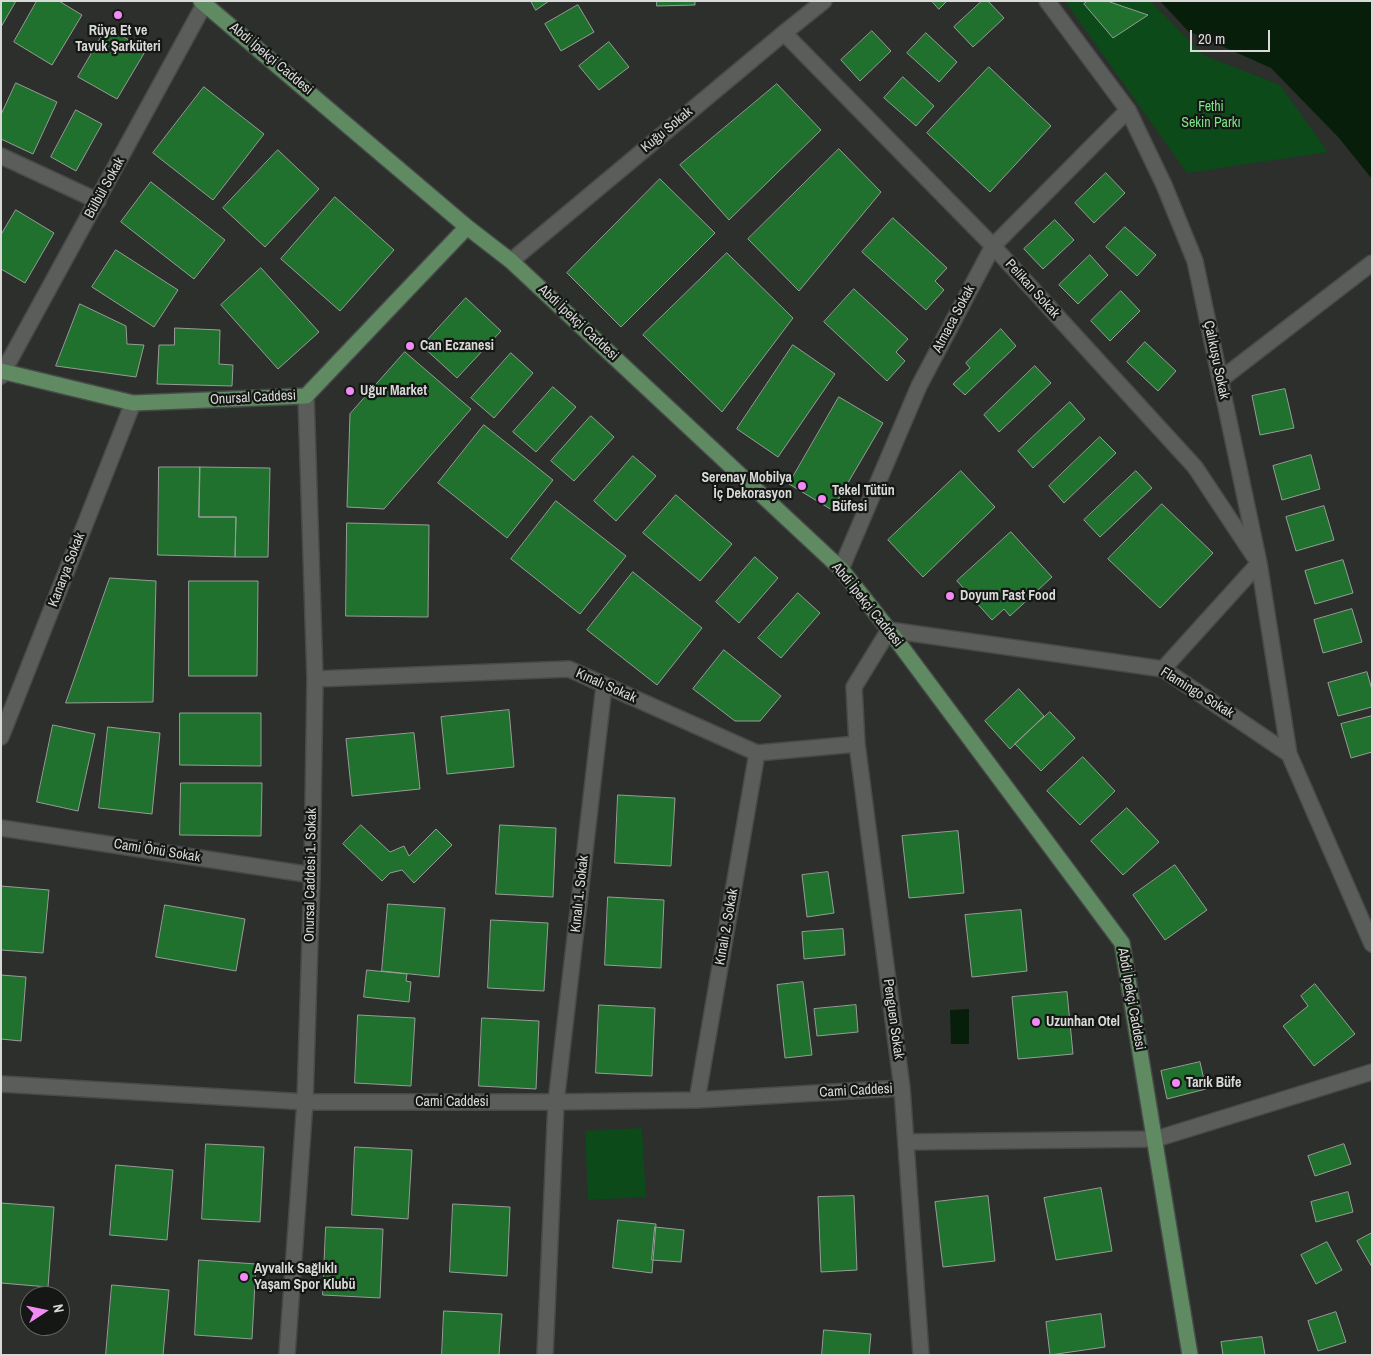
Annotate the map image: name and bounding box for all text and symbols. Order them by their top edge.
marker: Rüya Et ve Tavuk Şarküteri [112,9,124,21]
street label: Abdi İpekçi Caddesi [226,19,316,99]
scale bar [1193,20,1273,52]
place label: Rüya Et ve Tavuk Şarküteri [75,23,161,56]
text: 20 m [1198,28,1225,49]
park label: Fethi Sekin Parkı [1181,99,1241,132]
street label: Kuğu Sokak [638,104,696,156]
street label: Bülbül Sokak [81,155,129,221]
street label: Pelikan Sokak [1001,256,1063,322]
street label: Abdi İpekçi Caddesi [534,282,622,364]
street label: Atmaca Sokak [929,282,979,356]
street label: Çalıkuşu Sokak [1199,319,1233,401]
place label: Can Eczanesi [420,338,494,354]
marker: Can Eczanesi [404,340,416,352]
place label: Uğur Market [360,383,427,399]
marker: Uğur Market [344,385,356,397]
street label: Onursal Caddesi [210,387,296,409]
place label: Serenay Mobilya İç Dekorasyon [701,470,792,502]
marker: Serenay Mobilya İç Dekorasyon [796,480,808,492]
place label: Tekel Tütün Büfesi [832,483,895,516]
marker: Tekel Tütün Büfesi [816,493,828,505]
street label: Kanarya Sokak [45,531,89,609]
street label: Abdi İpekçi Caddesi [828,560,906,650]
place label: Doyum Fast Food [960,588,1056,604]
marker: Doyum Fast Food [944,590,956,602]
street label: Flamingo Sokak [1157,664,1237,722]
street label: Kınalı Sokak [573,665,639,707]
street label: Onursal Caddesi 1. Sokak [301,808,321,942]
street label: Cami Önü Sokak [113,836,201,866]
street label: Kınalı 1. Sokak [568,855,592,933]
street label: Kınalı 2. Sokak [712,888,742,966]
street label: Abdi İpekçi Caddesi [1114,947,1148,1051]
street label: Penguen Sokak [879,978,907,1060]
place label: Uzunhan Otel [1046,1014,1120,1030]
marker: Uzunhan Otel [1030,1016,1042,1028]
place label: Tarık Büfe [1186,1075,1241,1091]
marker: Tarık Büfe [1170,1077,1182,1089]
street label: Cami Caddesi [819,1081,893,1101]
street label: Cami Caddesi [415,1094,489,1110]
place label: Ayvalık Sağlıklı Yaşam Spor Klubü [254,1261,355,1294]
marker: Ayvalık Sağlıklı Yaşam Spor Klubü [238,1271,250,1283]
north arrow [20,1286,70,1336]
text: N [49,1303,68,1314]

